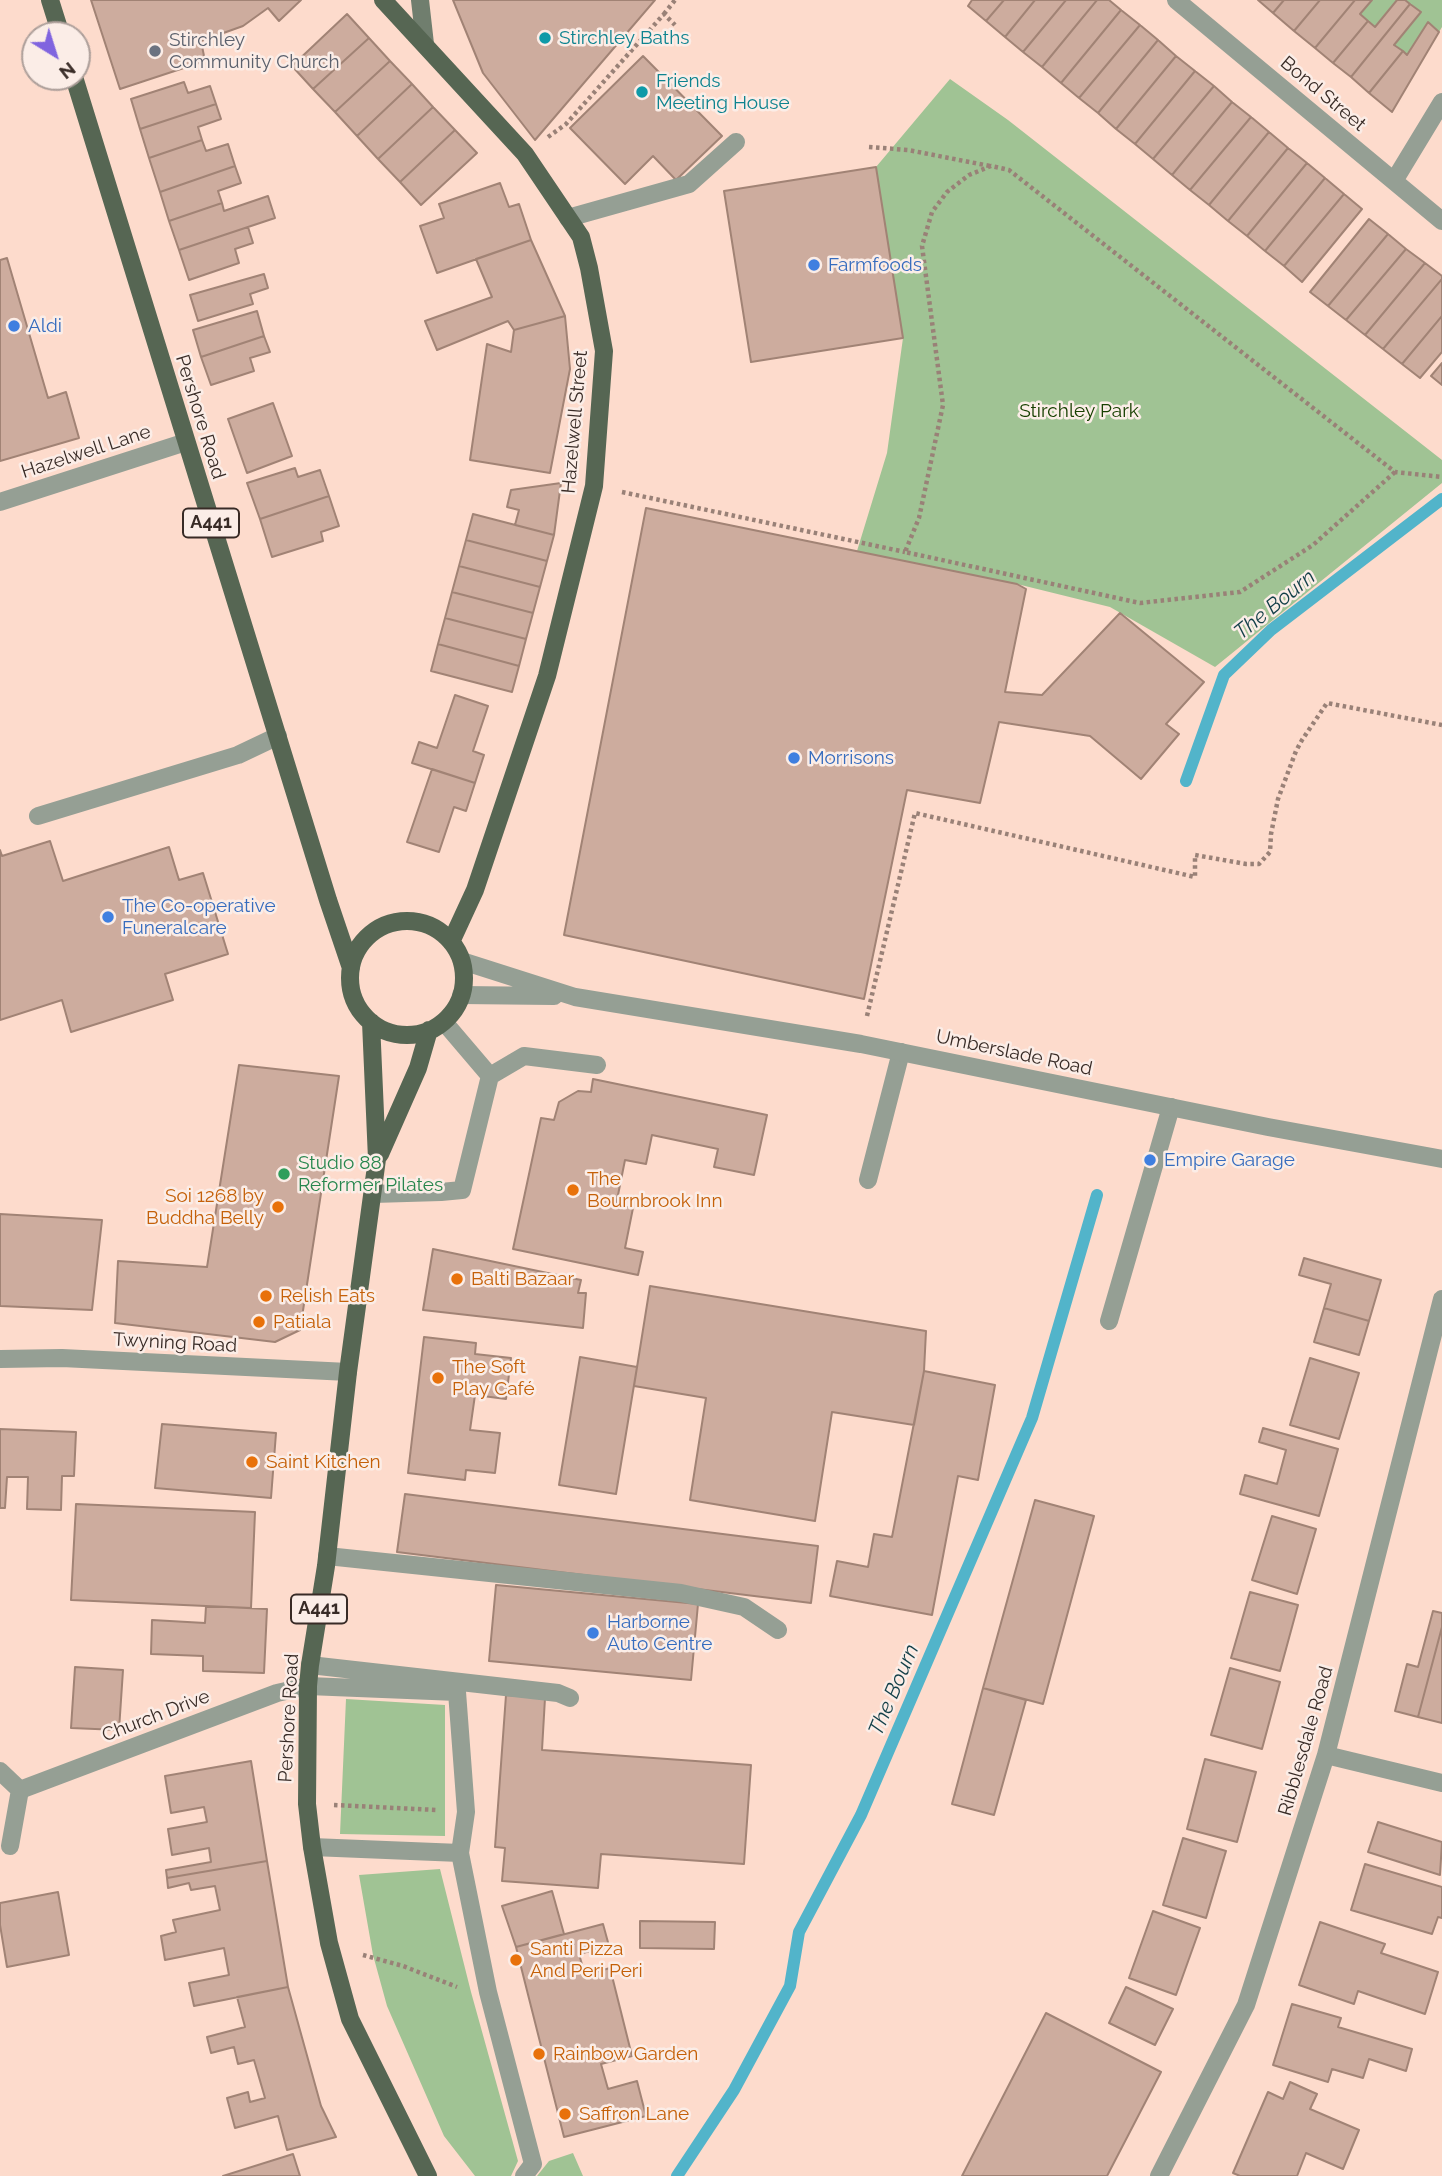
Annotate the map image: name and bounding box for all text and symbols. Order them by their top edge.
north arrow [21,21,91,91]
place label: Stirchley Baths [559,27,689,49]
place label: Stirchley Community Church [169,29,340,73]
marker: Stirchley Baths [537,30,553,46]
marker: Stirchley Community Church [147,43,163,59]
street label: Bond Street [1276,52,1370,136]
text: N [55,58,80,84]
place label: Friends Meeting House [656,70,790,114]
marker: Friends Meeting House [634,84,650,100]
place label: Farmfoods [828,254,922,276]
marker: Farmfoods [806,257,822,273]
place label: Aldi [28,315,62,337]
marker: Aldi [6,318,22,334]
street label: Hazelwell Street [557,350,593,494]
street label: Pershore Road [170,352,230,482]
park label: Stirchley Park [1019,400,1139,422]
street label: Hazelwell Lane [19,420,153,484]
road number: A441 [183,508,239,538]
water label: The Bourn [1229,565,1321,645]
place label: Morrisons [808,747,894,769]
marker: Morrisons [786,750,802,766]
place label: The Co-operative Funeralcare [122,895,276,939]
marker: The Co-operative Funeralcare [100,909,116,925]
street label: Umberslade Road [934,1025,1094,1081]
place label: Empire Garage [1164,1149,1295,1171]
place label: Studio 88 Reformer Pilates [298,1152,443,1196]
marker: Empire Garage [1142,1152,1158,1168]
marker: Studio 88 Reformer Pilates [276,1166,292,1182]
place label: The Bournbrook Inn [587,1168,722,1212]
marker: The Bournbrook Inn [565,1182,581,1198]
place label: Soi 1268 by Buddha Belly [146,1185,264,1229]
marker: Soi 1268 by Buddha Belly [270,1199,286,1215]
place label: Balti Bazaar [471,1268,574,1290]
marker: Balti Bazaar [449,1271,465,1287]
place label: Relish Eats [280,1285,375,1307]
marker: Relish Eats [258,1288,274,1304]
place label: Patiala [273,1311,331,1333]
marker: Patiala [251,1314,267,1330]
street label: Twyning Road [112,1328,238,1358]
place label: The Soft Play Café [452,1356,535,1400]
marker: The Soft Play Café [430,1370,446,1386]
place label: Saint Kitchen [266,1451,381,1473]
marker: Saint Kitchen [244,1454,260,1470]
road number: A441 [291,1594,347,1624]
place label: Harborne Auto Centre [607,1611,712,1655]
marker: Harborne Auto Centre [585,1625,601,1641]
water label: The Bourn [863,1641,925,1739]
street label: Pershore Road [274,1653,304,1783]
street label: Ribblesdale Road [1274,1664,1338,1818]
street label: Church Drive [99,1685,213,1747]
place label: Santi Pizza And Peri Peri [530,1938,643,1982]
marker: Santi Pizza And Peri Peri [508,1952,524,1968]
place label: Rainbow Garden [553,2043,698,2065]
marker: Rainbow Garden [531,2046,547,2062]
place label: Saffron Lane [579,2103,689,2125]
marker: Saffron Lane [557,2106,573,2122]

